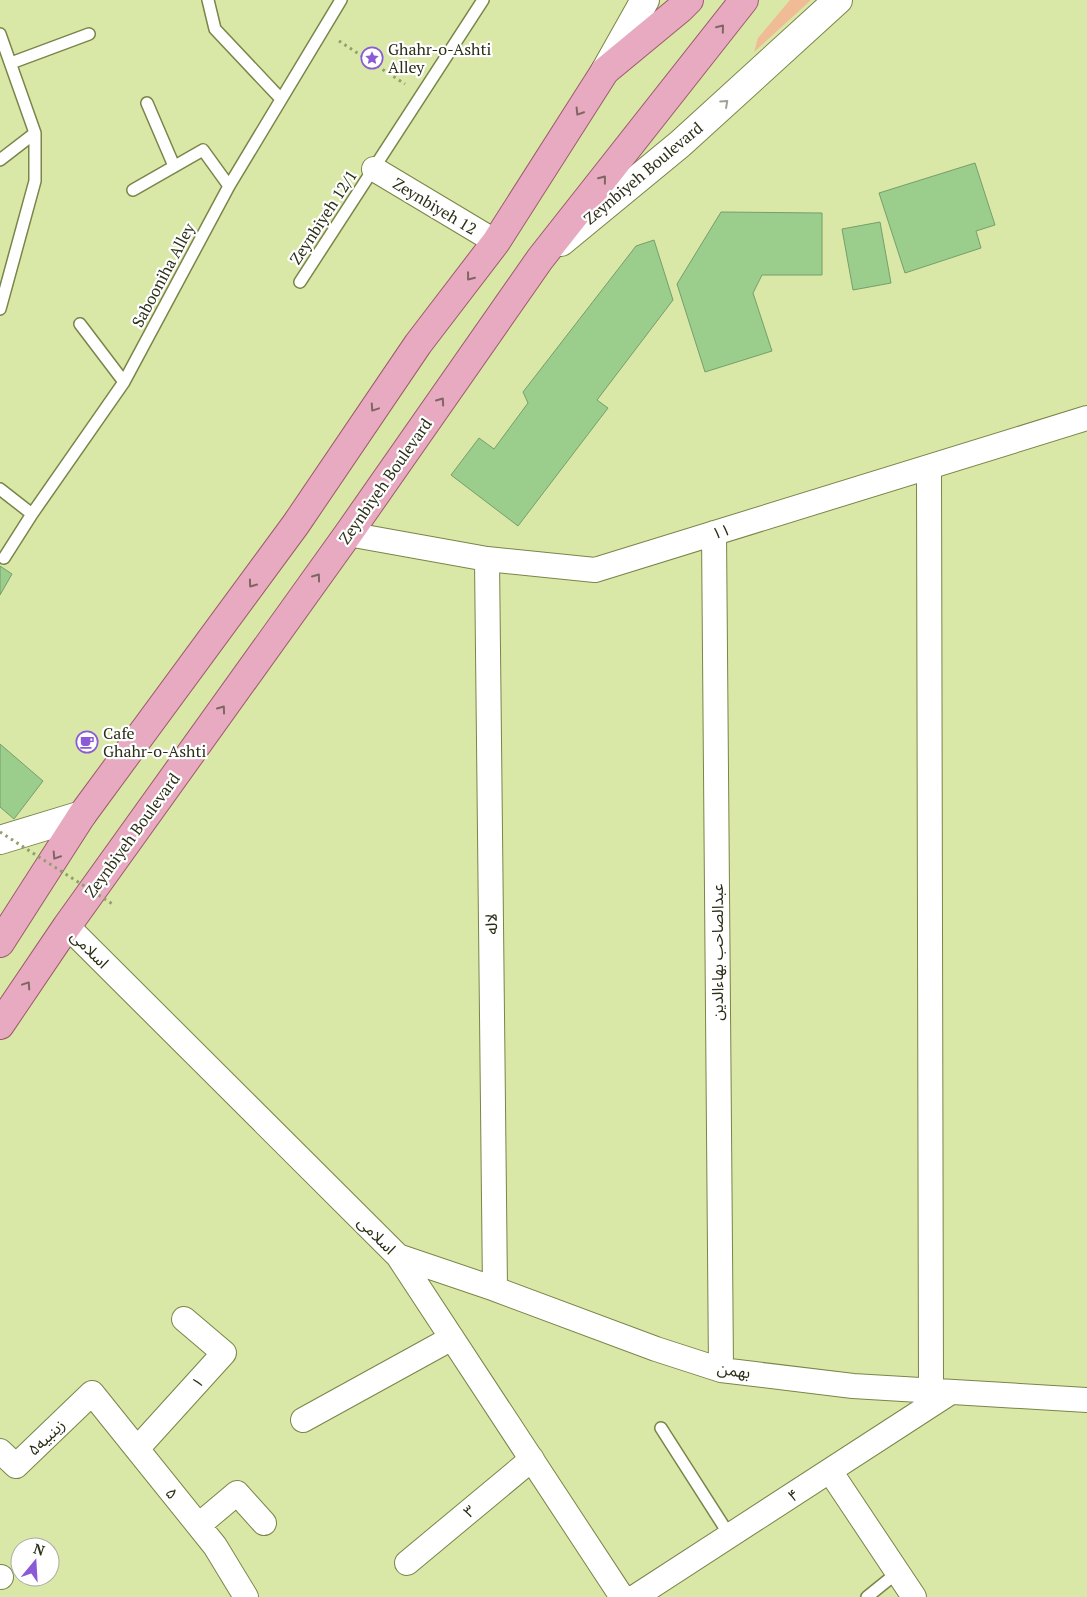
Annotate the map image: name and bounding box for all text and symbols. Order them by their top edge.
one-way arrow [715,25,724,34]
place label: Ghahr-o-Ashti Alley [388,38,491,78]
place icon: Ghahr-o-Ashti Alley [360,46,384,70]
one-way arrow [719,101,728,109]
one-way arrow [575,107,585,116]
street label: Zeynbiyeh Boulevard [579,117,707,229]
street label: Zeynbiyeh 12/1 [284,166,362,268]
street label: Zeynbiyeh 12 [389,172,481,240]
one-way arrow [597,176,605,185]
street label: Sabooniha Alley [126,218,200,331]
one-way arrow [466,271,475,280]
one-way arrow [435,397,444,407]
one-way arrow [371,403,381,412]
street label: Zeynbiyeh Boulevard [333,414,437,548]
street label: ۱۱ [709,518,733,544]
one-way arrow [311,573,320,583]
one-way arrow [249,578,257,587]
one-way arrow [216,705,225,715]
place label: Cafe Ghahr-o-Ashti [103,722,206,762]
cafe icon: Cafe Ghahr-o-Ashti [75,730,99,754]
street label: Zeynbiyeh Boulevard [79,768,185,902]
one-way arrow [53,851,62,860]
street label: عبدالصاحب بهاءالدین [706,883,728,1021]
street label: لاله [480,913,502,935]
street label: اسلامی [66,925,114,973]
one-way arrow [21,981,30,991]
street label: اسلامی [353,1211,401,1259]
street label: بهمن [716,1357,752,1383]
street label: ۱ [186,1371,208,1393]
street label: زینبیه۵ [23,1414,69,1460]
street label: ۵ [161,1483,183,1503]
street label: ۴ [783,1483,803,1507]
street label: ۳ [458,1500,480,1522]
north arrow [10,1537,60,1587]
text: N [31,1538,48,1560]

